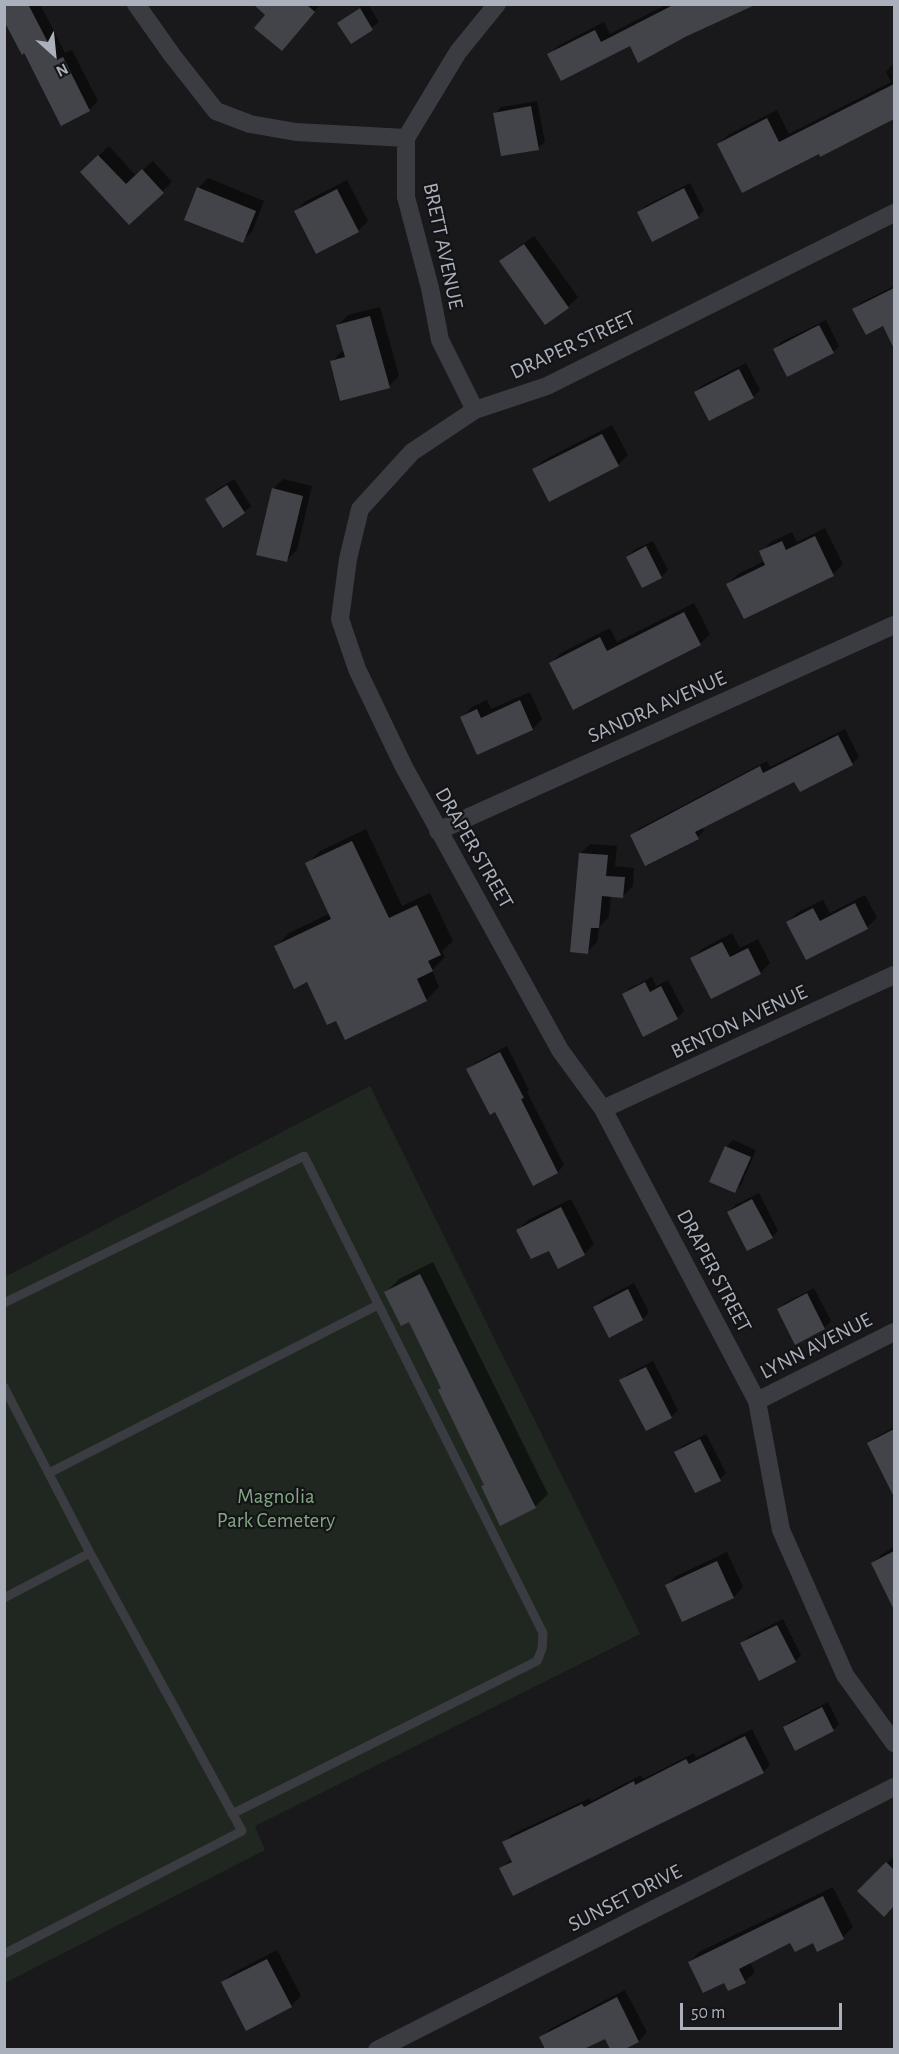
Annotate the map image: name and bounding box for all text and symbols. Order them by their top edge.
north arrow [24,24,84,84]
text: N [54,60,71,80]
street label: BRETT AVENUE [417,181,469,311]
street label: DRAPER STREET [506,305,640,385]
street label: SANDRA AVENUE [584,665,730,749]
street label: DRAPER STREET [429,783,519,913]
street label: BENTON AVENUE [667,979,811,1065]
street label: DRAPER STREET [671,1205,757,1337]
street label: LYNN AVENUE [756,1307,876,1385]
park label: Magnolia Park Cemetery [217,1484,335,1534]
street label: SUNSET DRIVE [564,1859,686,1937]
scale bar [683,1991,845,2029]
text: 50 m [691,2004,725,2022]

